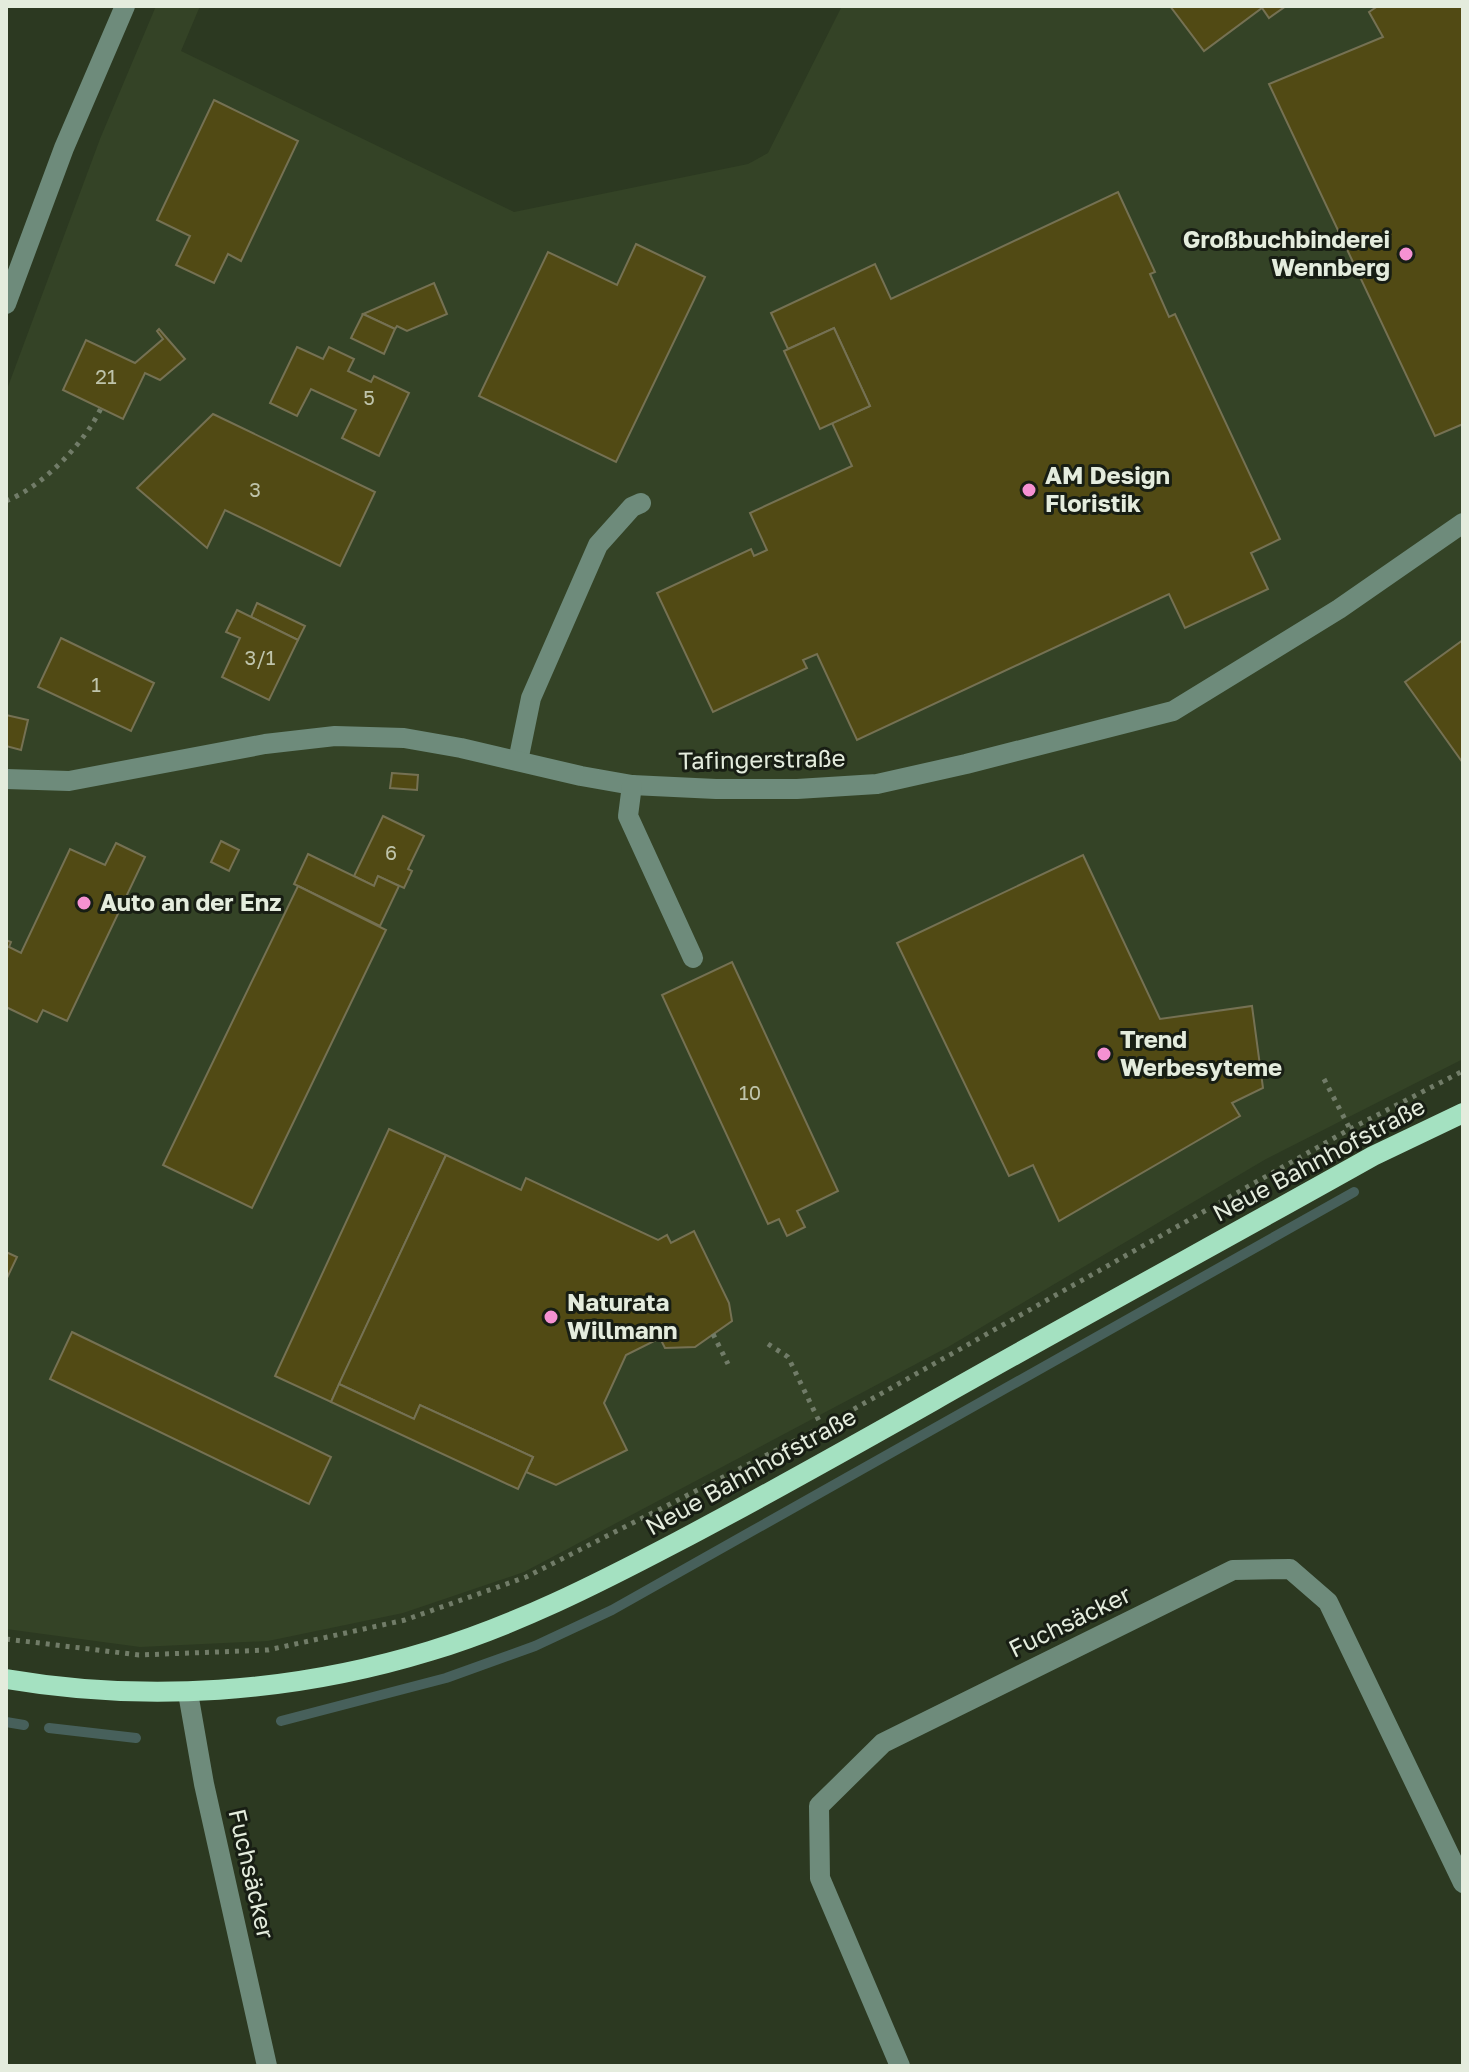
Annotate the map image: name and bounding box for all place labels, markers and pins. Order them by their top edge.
place label: Großbuchbinderei Wennberg [1183,224,1390,281]
marker: Großbuchbinderei Wennberg [1397,245,1415,263]
place label: AM Design Floristik [1045,460,1170,517]
marker: AM Design Floristik [1020,481,1038,499]
place label: Auto an der Enz [100,887,281,916]
marker: Auto an der Enz [75,894,93,912]
place label: Trend Werbesyteme [1120,1024,1282,1081]
marker: Trend Werbesyteme [1095,1045,1113,1063]
place label: Naturata Willmann [567,1287,678,1344]
marker: Naturata Willmann [542,1308,560,1326]

